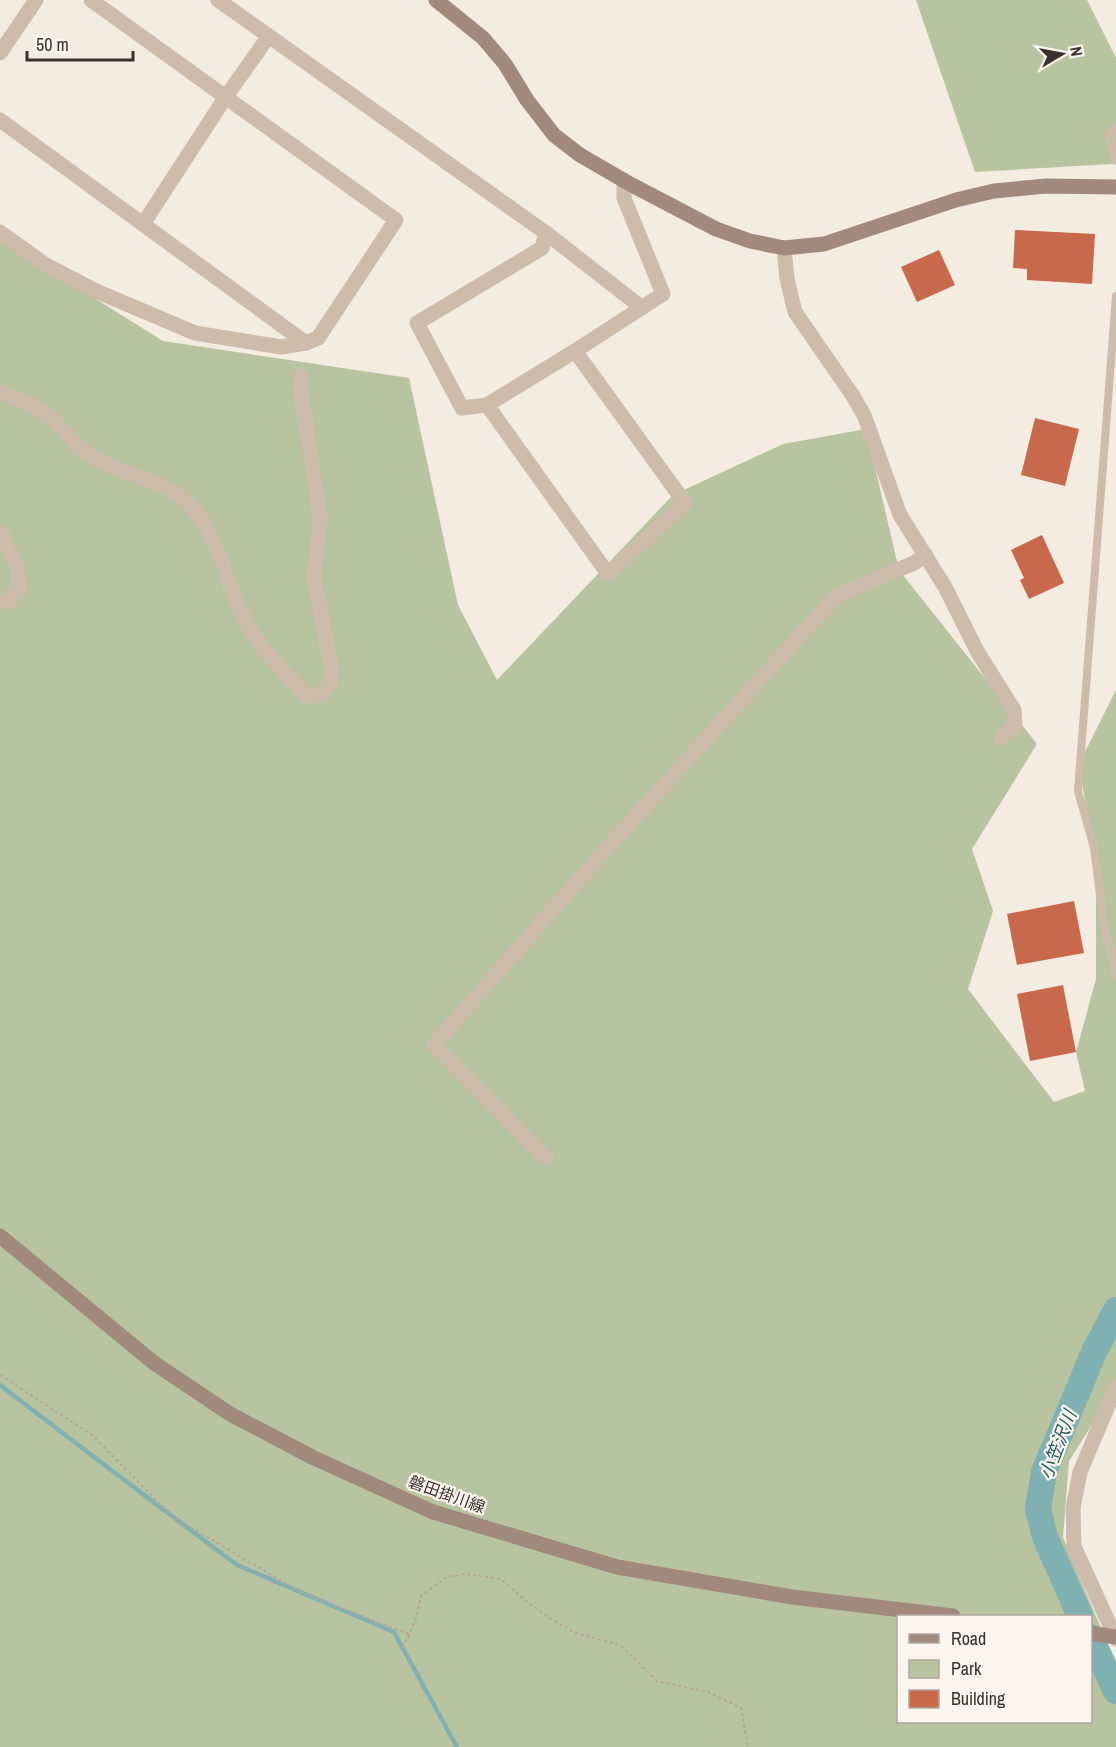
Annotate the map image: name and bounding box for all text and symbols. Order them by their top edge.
scale bar [27,24,134,62]
north arrow [1032,24,1092,84]
text: 50 m [36,32,69,57]
text: N [1065,45,1088,58]
water label: 小笠沢川 [1033,1405,1083,1483]
street label: 磐田掛川線 [406,1470,488,1518]
legend [897,1615,1092,1723]
text: Road [951,1626,986,1651]
text: Park [951,1656,982,1681]
text: Building [951,1686,1006,1711]

